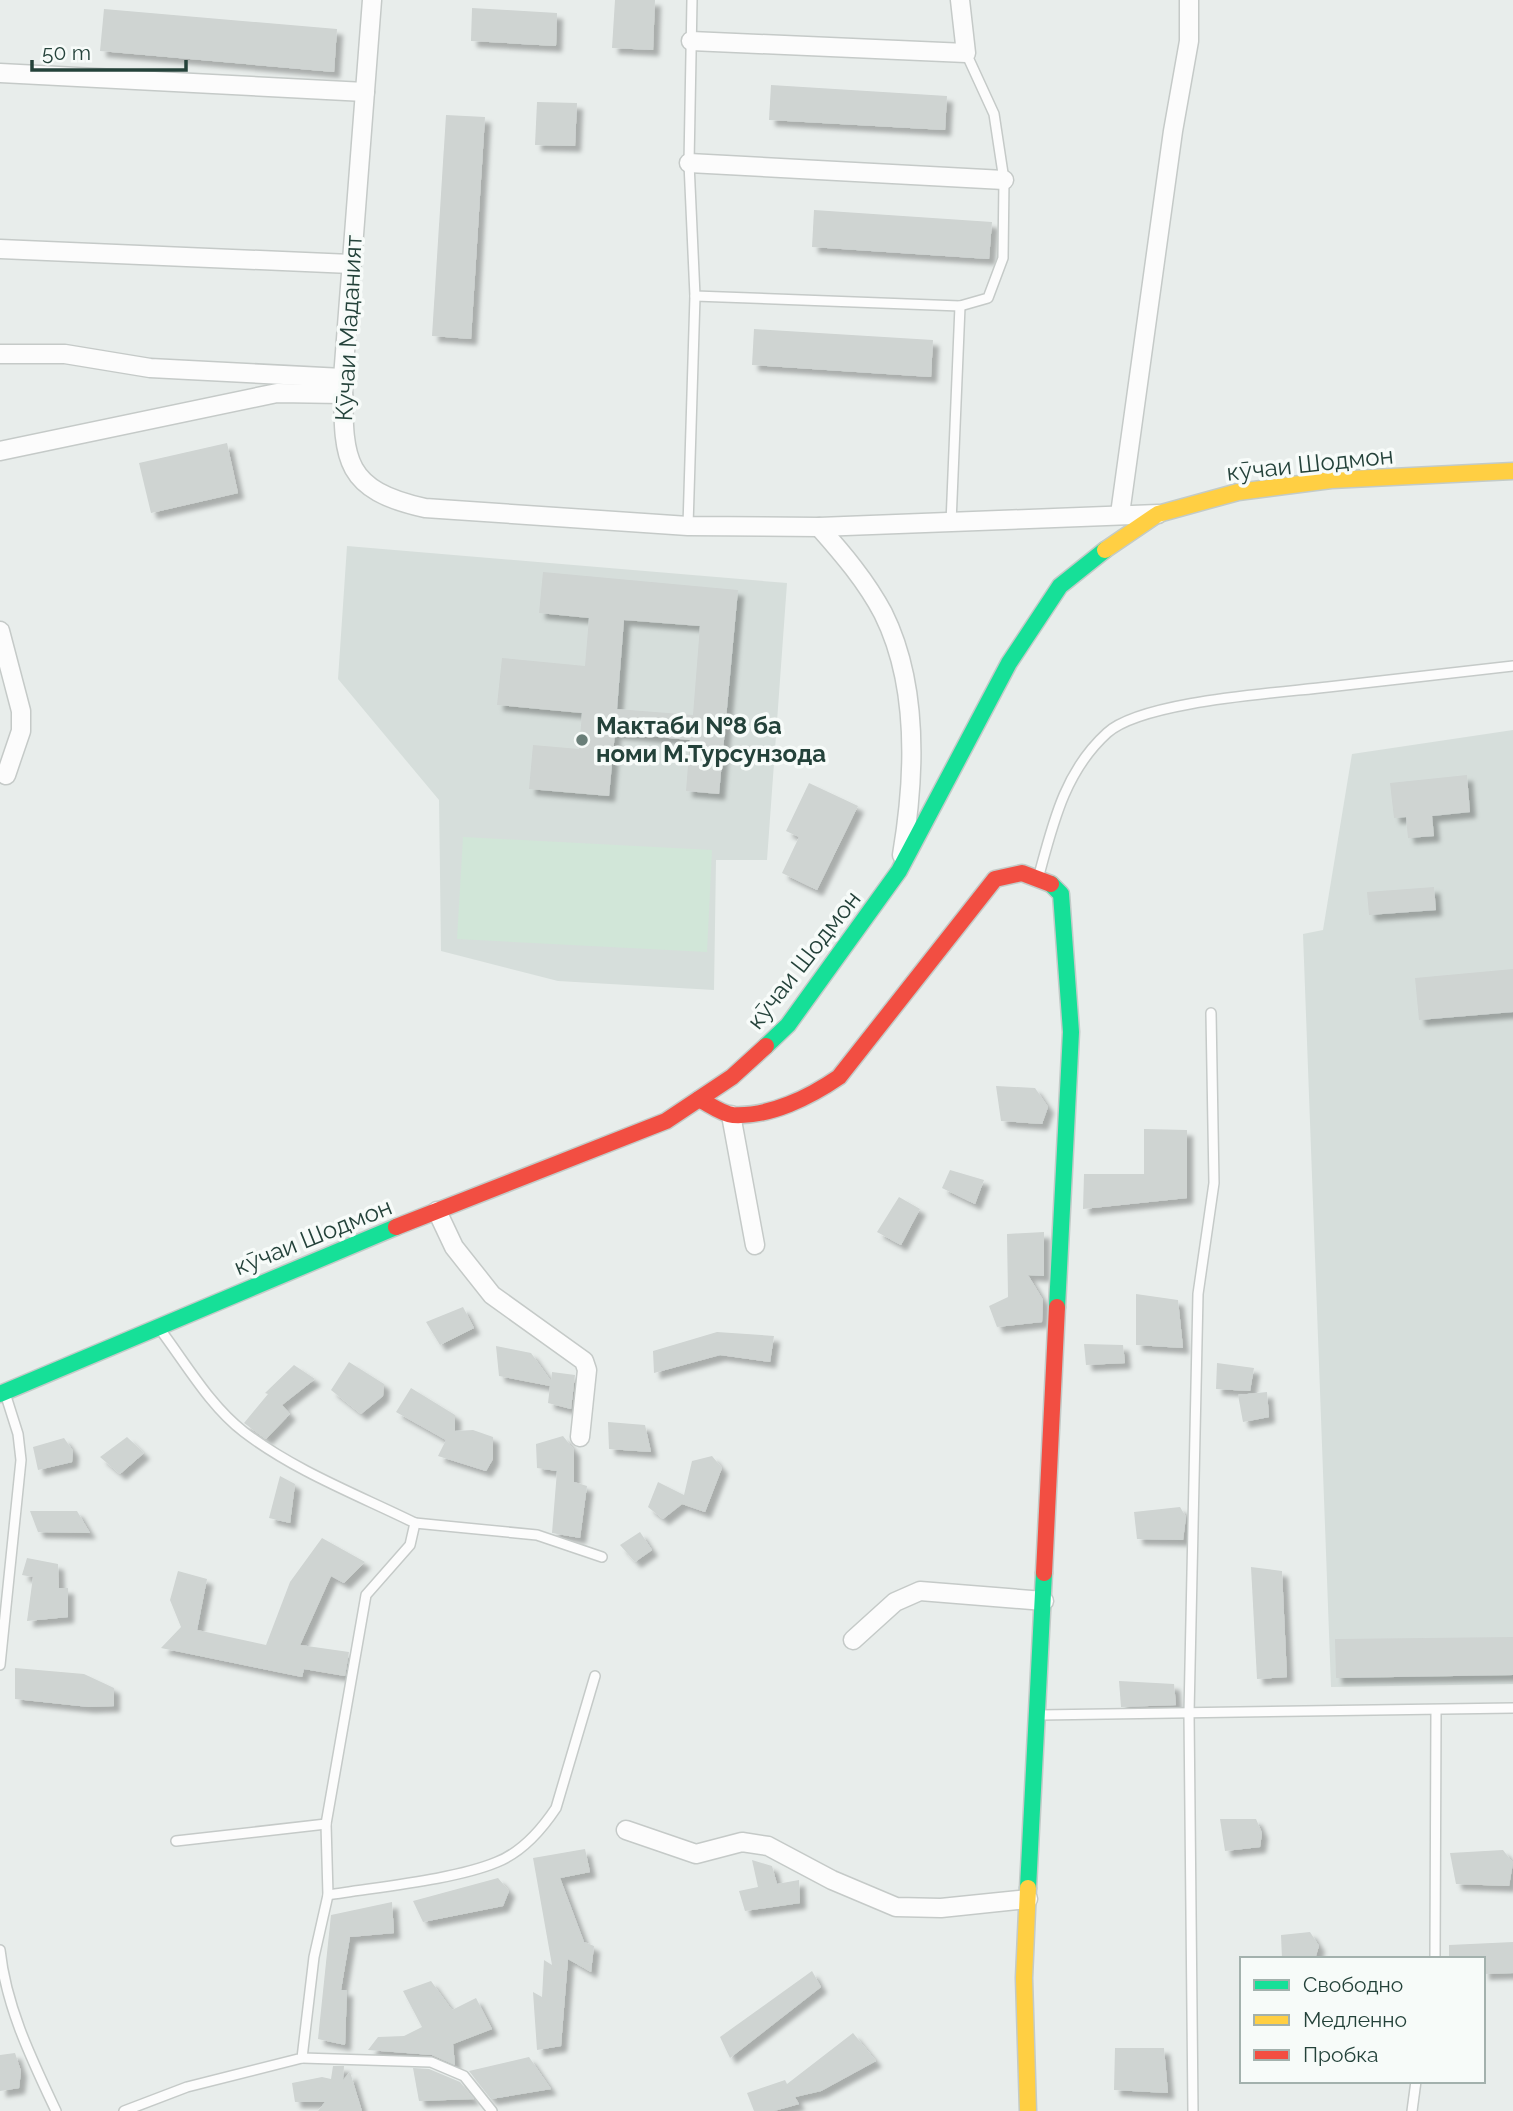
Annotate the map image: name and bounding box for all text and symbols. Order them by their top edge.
scale bar [32,28,186,72]
text: 50 m [42,40,91,65]
street label: Кӯчаи Маданият [329,234,368,422]
street label: кӯчаи Шодмон [1225,440,1395,487]
place label: Мактаби №8 ба номи М.Турсунзода [596,711,826,768]
marker: Мактаби №8 ба номи М.Турсунзода [574,732,590,748]
street label: кӯчаи Шодмон [741,885,867,1035]
street label: кӯчаи Шодмон [230,1192,396,1281]
legend [1240,1957,1485,2083]
text: Свободно [1303,1972,1403,1997]
text: Медленно [1303,2007,1407,2032]
text: Пробка [1303,2042,1379,2067]

